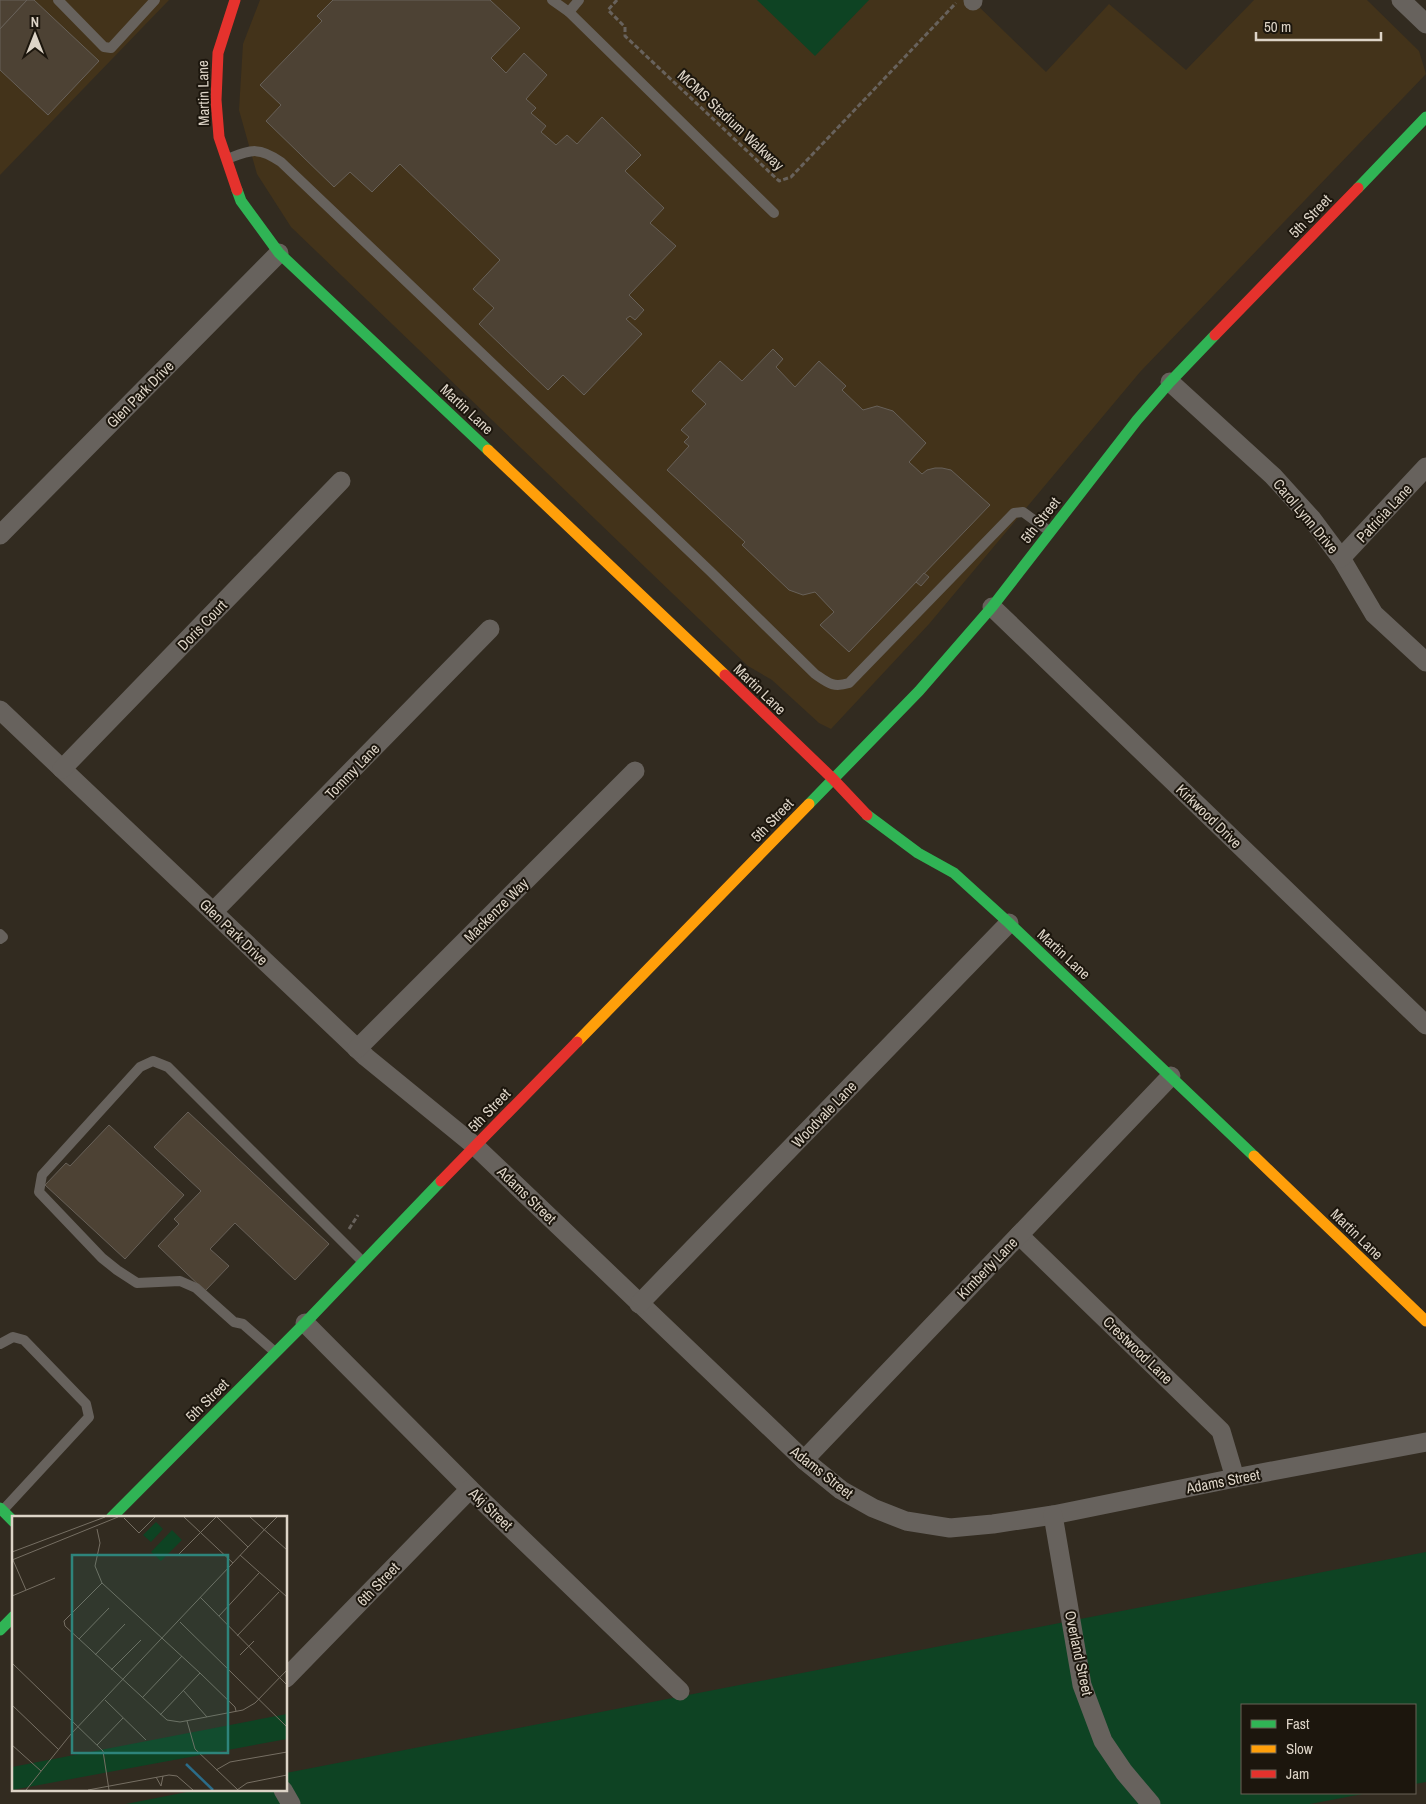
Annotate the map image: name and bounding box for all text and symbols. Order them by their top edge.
north arrow [10,10,60,60]
scale bar [1256,10,1381,42]
text: N [31,13,39,31]
text: 50 m [1264,16,1291,37]
street label: Martin Lane [192,60,214,126]
street label: MCMS Stadium Walkway [673,65,790,176]
street label: 5th Street [1284,189,1336,242]
street label: Glen Park Drive [102,356,178,432]
street label: Martin Lane [436,379,498,439]
street label: Carol Lynn Drive [1268,474,1344,558]
street label: Patricia Lane [1351,479,1417,547]
street label: 5th Street [1015,492,1065,547]
street label: Doris Court [173,595,232,655]
street label: Martin Lane [729,659,791,719]
street label: Tommy Lane [320,738,384,804]
street label: Kirkwood Drive [1171,779,1247,853]
street label: 5th Street [746,793,798,846]
street label: Mackenze Way [459,872,534,947]
street label: Glen Park Drive [195,894,273,970]
street label: Martin Lane [1033,924,1095,984]
street label: Woodvale Lane [787,1076,861,1152]
street label: 5th Street [463,1083,515,1136]
street label: Adams Street [492,1161,562,1229]
street label: Martin Lane [1326,1204,1388,1264]
street label: Kimberly Lane [952,1232,1022,1304]
street label: Crestwood Lane [1098,1311,1178,1389]
street label: 5th Street [181,1373,234,1426]
street label: Adams Street [785,1440,858,1504]
street label: Adams Street [1183,1463,1262,1499]
street label: Akj Street [464,1482,518,1535]
inset map [12,1516,288,1792]
street label: 6th Street [352,1557,404,1610]
street label: Overland Street [1060,1609,1098,1698]
legend [1241,1704,1416,1794]
text: Fast [1286,1713,1310,1734]
text: Slow [1286,1738,1313,1759]
text: Jam [1286,1763,1309,1784]

